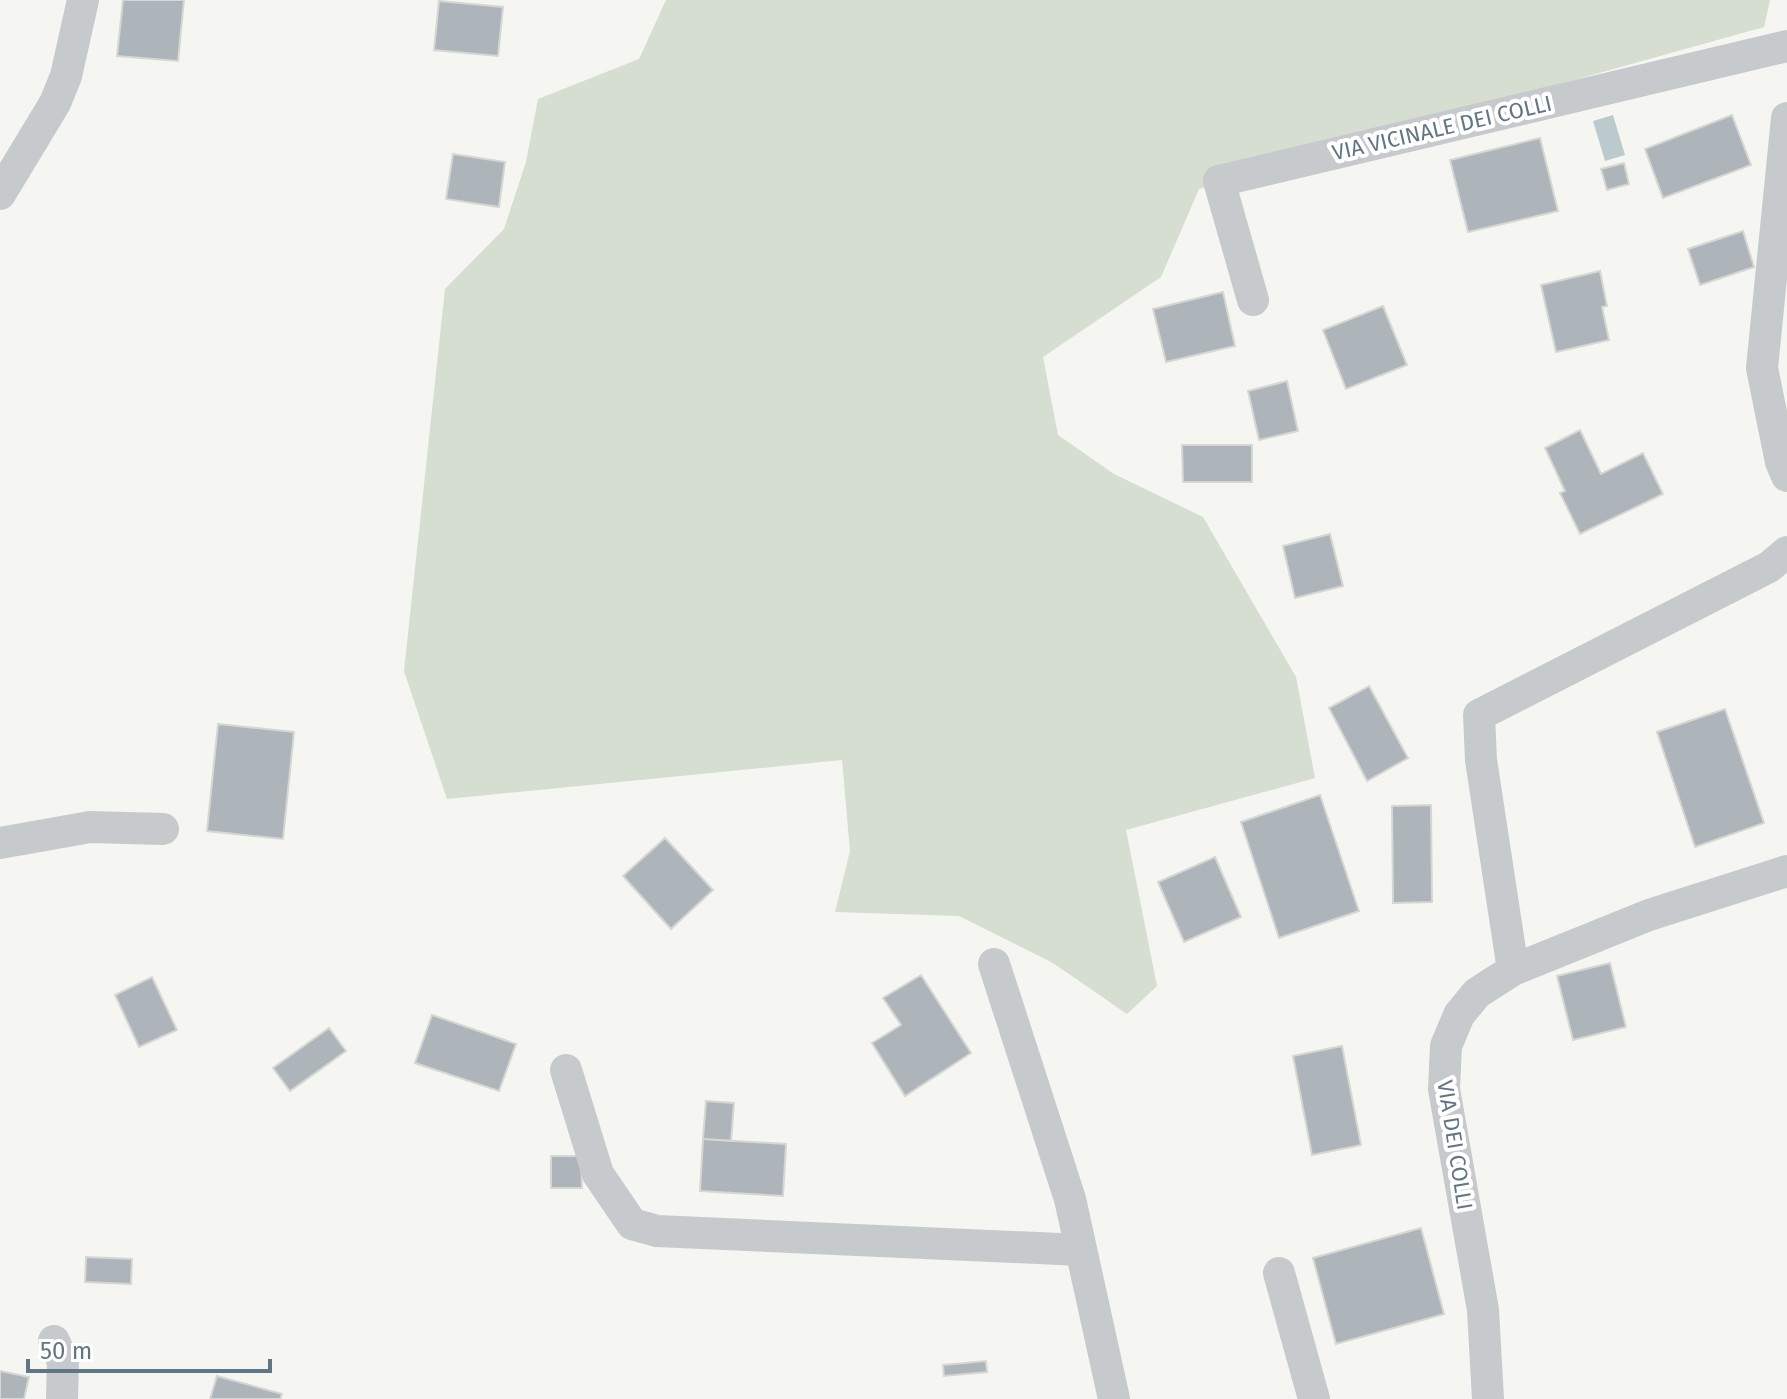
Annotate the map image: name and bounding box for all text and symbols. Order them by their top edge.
street label: VIA VICINALE DEI COLLI [1330,90,1554,166]
street label: VIA DEI COLLI [1431,1078,1479,1212]
scale bar [28,1323,270,1373]
text: 50 m [40,1337,92,1365]

